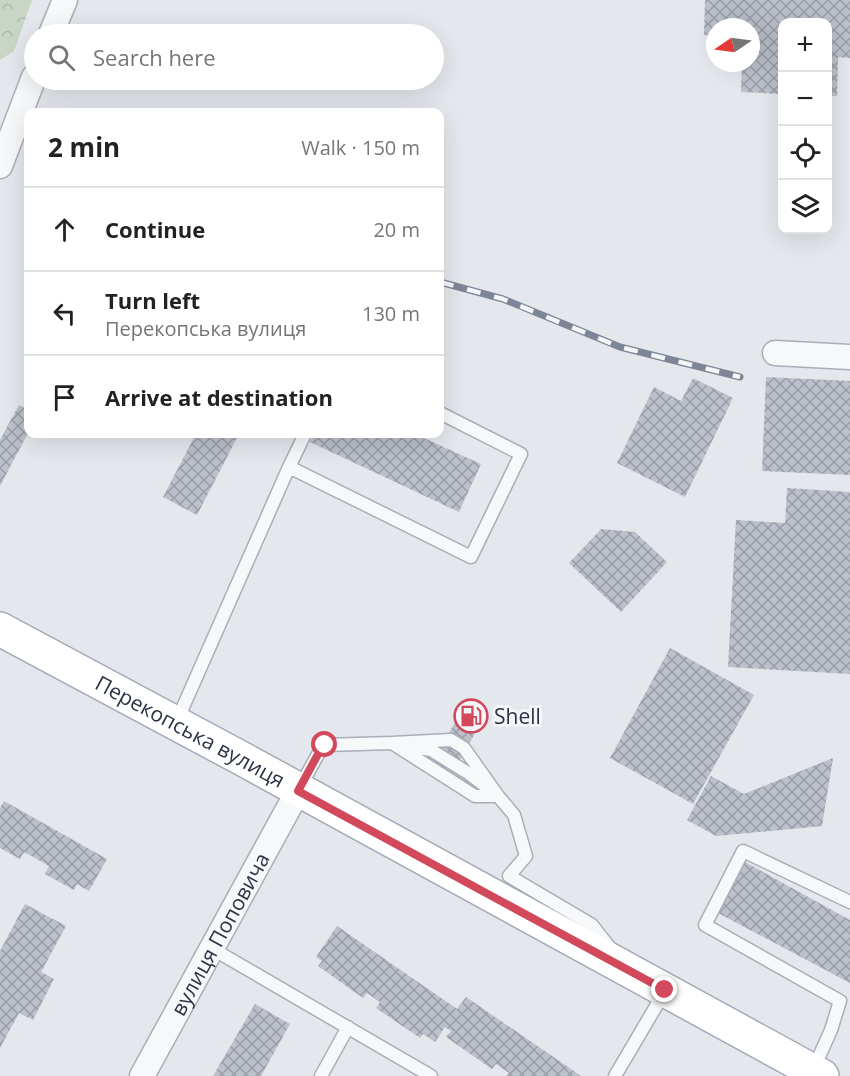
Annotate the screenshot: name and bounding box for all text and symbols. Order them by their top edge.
north arrow [706,18,760,72]
map controls [778,18,832,234]
button: + [778,18,832,72]
search box [24,24,444,90]
icon: search [45,41,78,74]
text: Search here [93,42,216,72]
button: − [778,72,832,126]
button: locate [778,126,832,180]
text: 2 min [48,129,120,165]
text: Walk · 150 m [301,134,420,161]
button: layers [778,180,832,234]
icon: ahead [48,213,81,246]
text: Continue [105,214,205,244]
text: 20 m [373,216,420,243]
text: Turn left [105,285,200,315]
icon: left [48,297,81,330]
text: 130 m [362,300,420,327]
text: Перекопська вулиця [105,315,306,342]
icon: arrive [48,381,81,414]
text: Arrive at destination [105,382,333,412]
street label: Перекопська вулиця [91,669,290,794]
fuel station icon: Shell [453,698,489,734]
place label: Shell [494,702,541,730]
route start [311,731,337,757]
street label: вулиця Поповича [164,847,276,1020]
route end [651,976,677,1002]

